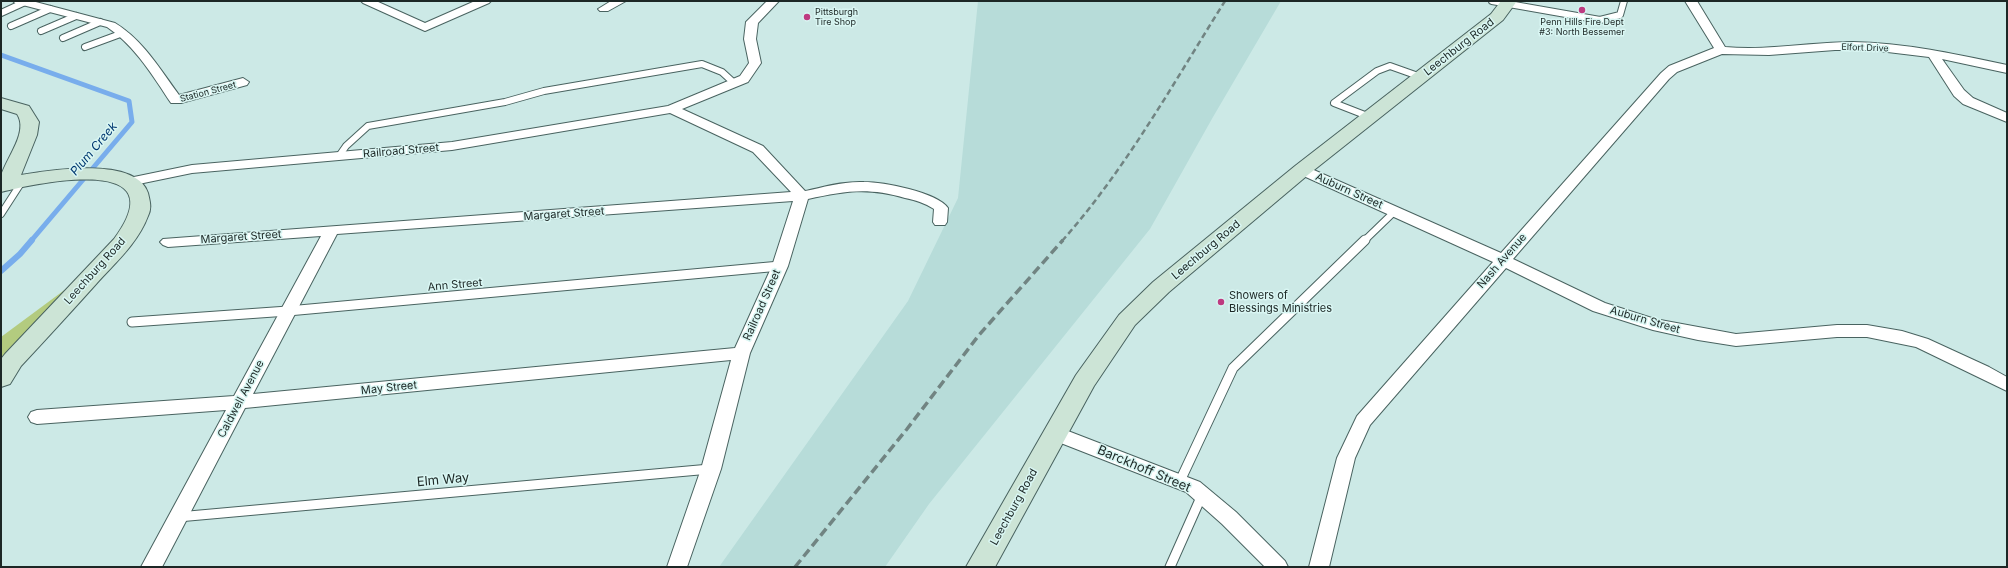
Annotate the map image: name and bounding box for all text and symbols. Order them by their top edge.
marker: Penn Hills Fire Dept #3: North Bessemer [1577,5,1587,15]
place label: Pittsburgh Tire Shop [815,7,858,28]
marker: Pittsburgh Tire Shop [802,12,812,22]
street label: Leechburg Road [1421,16,1497,78]
place label: Penn Hills Fire Dept #3: North Bessemer [1539,17,1625,38]
street label: Elfort Drive [1841,42,1889,54]
street label: Station Street [179,79,237,105]
water label: Plum Creek [68,119,120,179]
street label: Railroad Street [362,141,440,161]
street label: Auburn Street [1313,170,1385,212]
street label: Margaret Street [523,205,605,223]
street label: Leechburg Road [1169,217,1243,283]
street label: Margaret Street [200,228,282,246]
street label: Nash Avenue [1475,231,1529,291]
street label: Leechburg Road [62,235,128,307]
street label: Railroad Street [740,267,784,343]
street label: Ann Street [427,276,483,294]
place label: Showers of Blessings Ministries [1229,289,1332,315]
marker: Showers of Blessings Ministries [1216,297,1226,307]
street label: Auburn Street [1608,304,1682,336]
street label: Caldwell Avenue [215,358,267,440]
street label: May Street [360,378,418,398]
street label: Barckhoff Street [1095,442,1193,496]
street label: Leechburg Road [988,466,1040,548]
street label: Elm Way [416,470,470,490]

